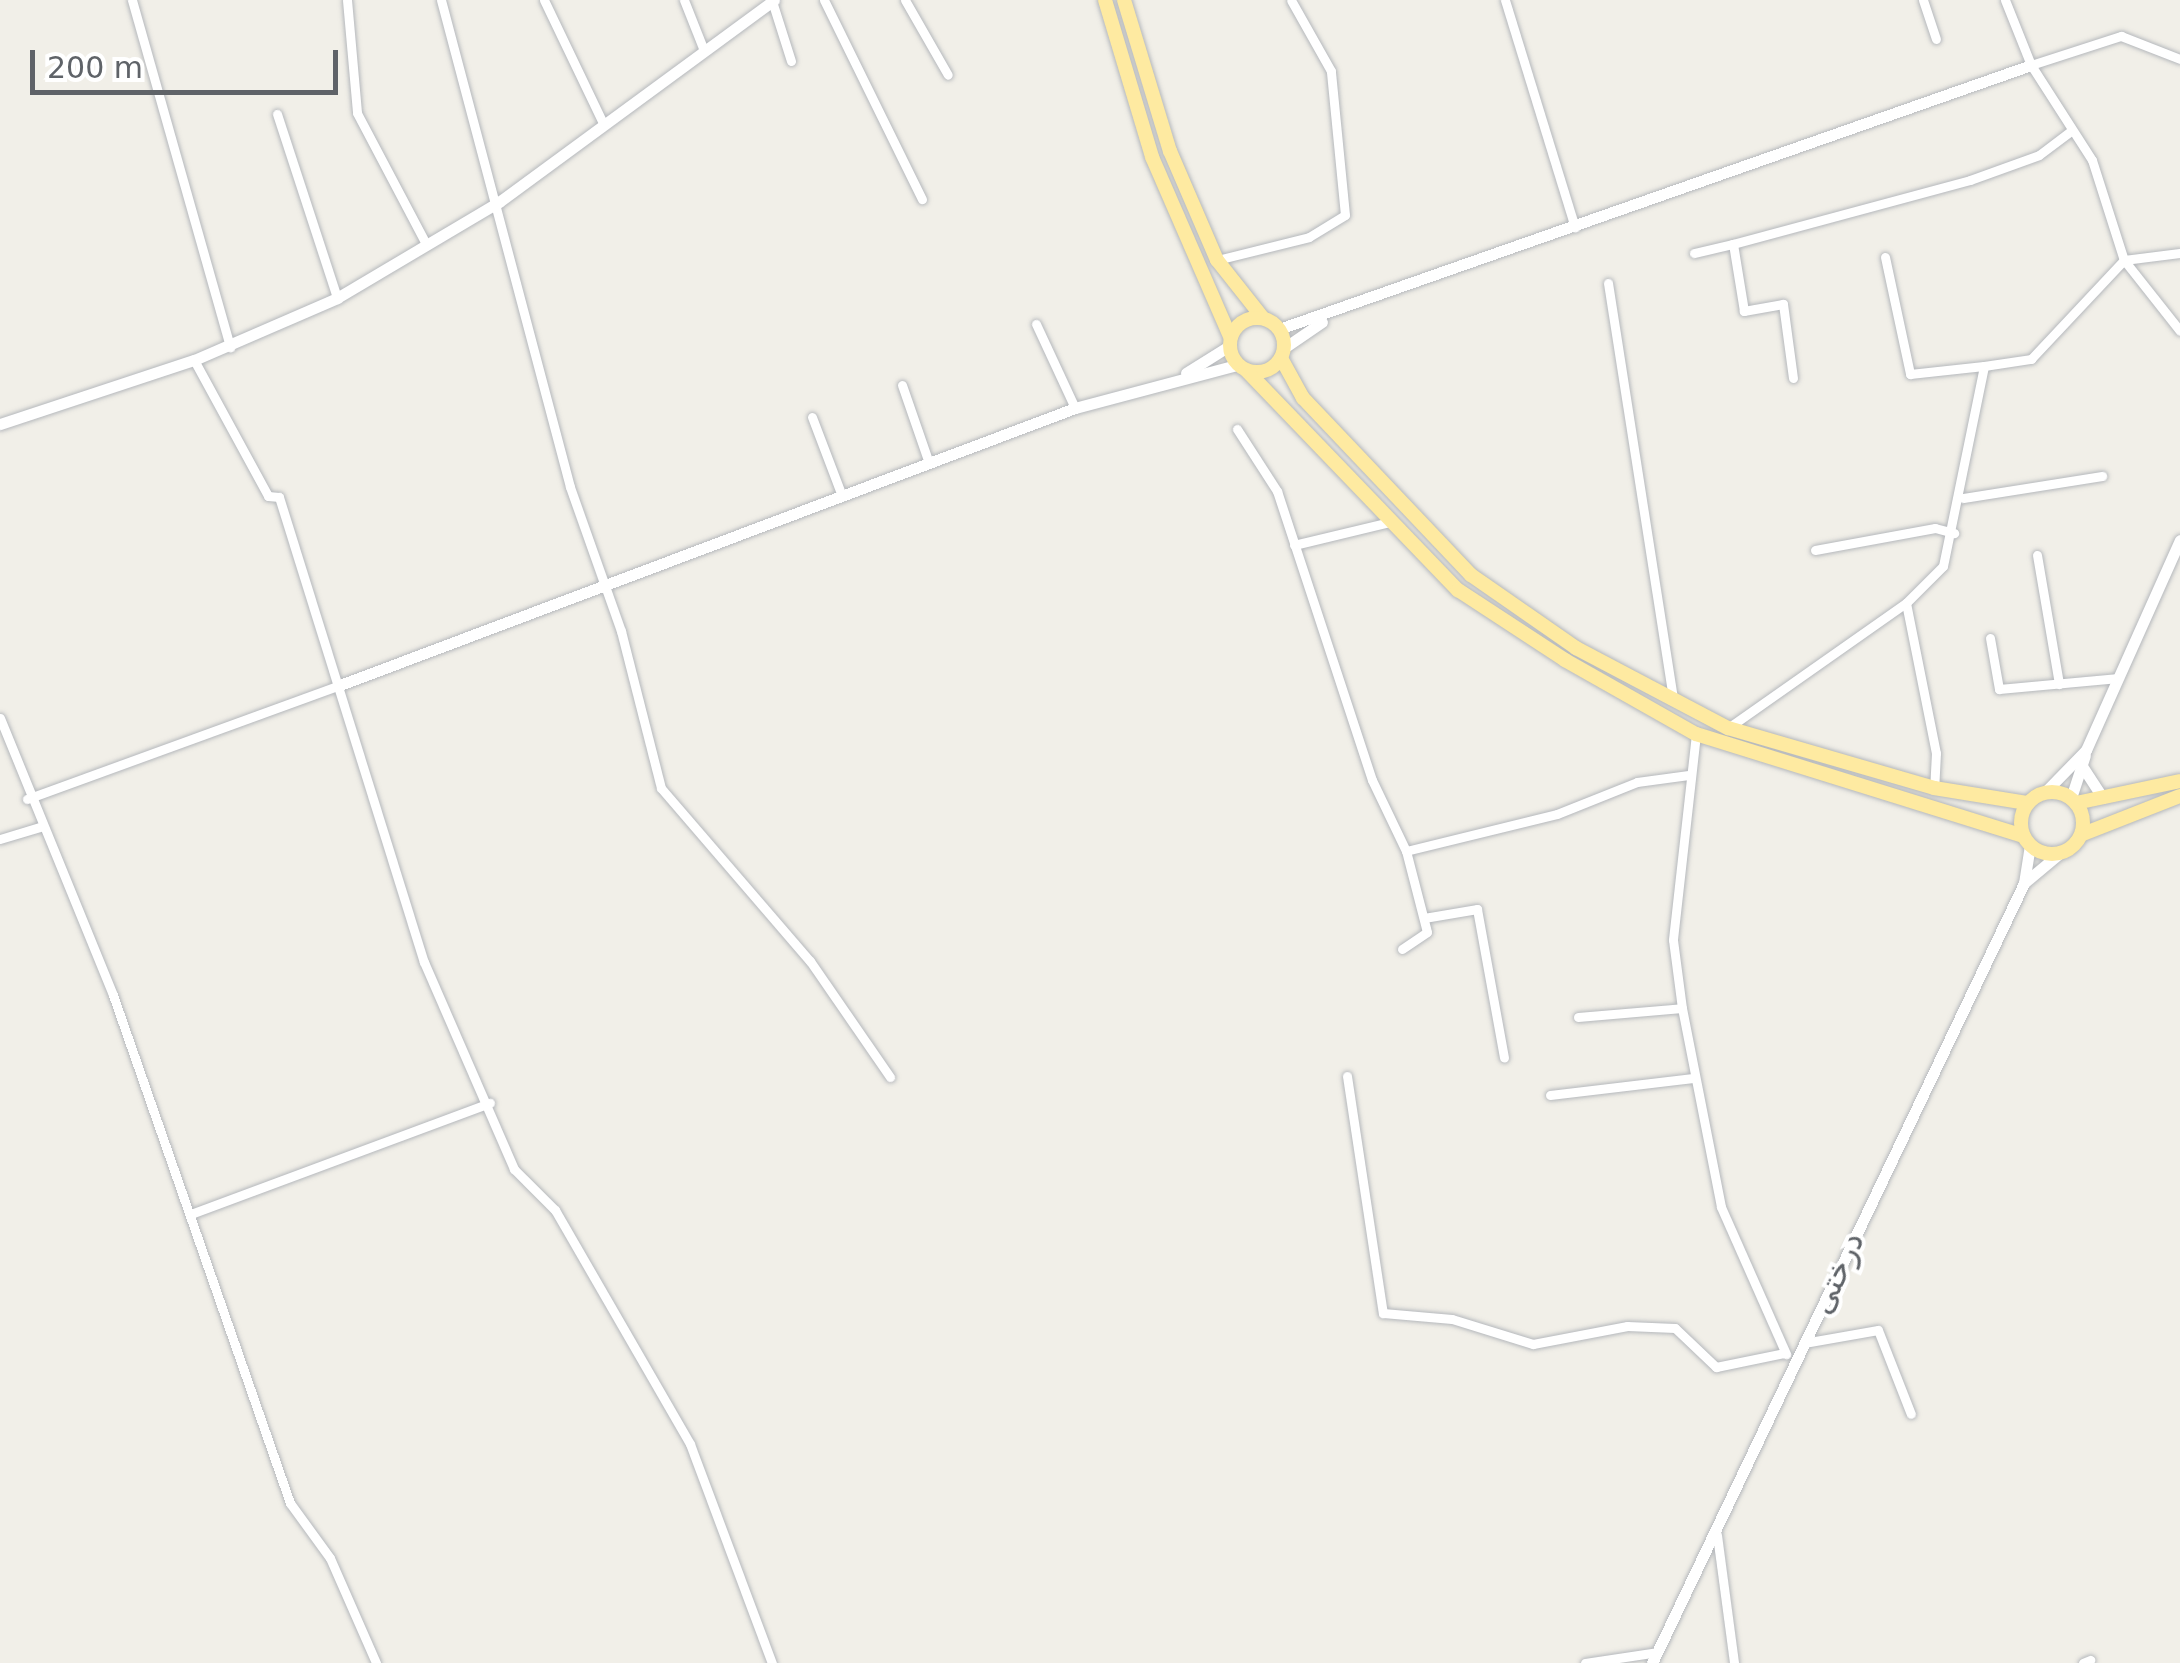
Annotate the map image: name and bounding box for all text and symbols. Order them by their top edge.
scale bar [35,30,342,92]
text: 200 m [47,50,143,85]
street label: درختی [1801,1226,1873,1320]

